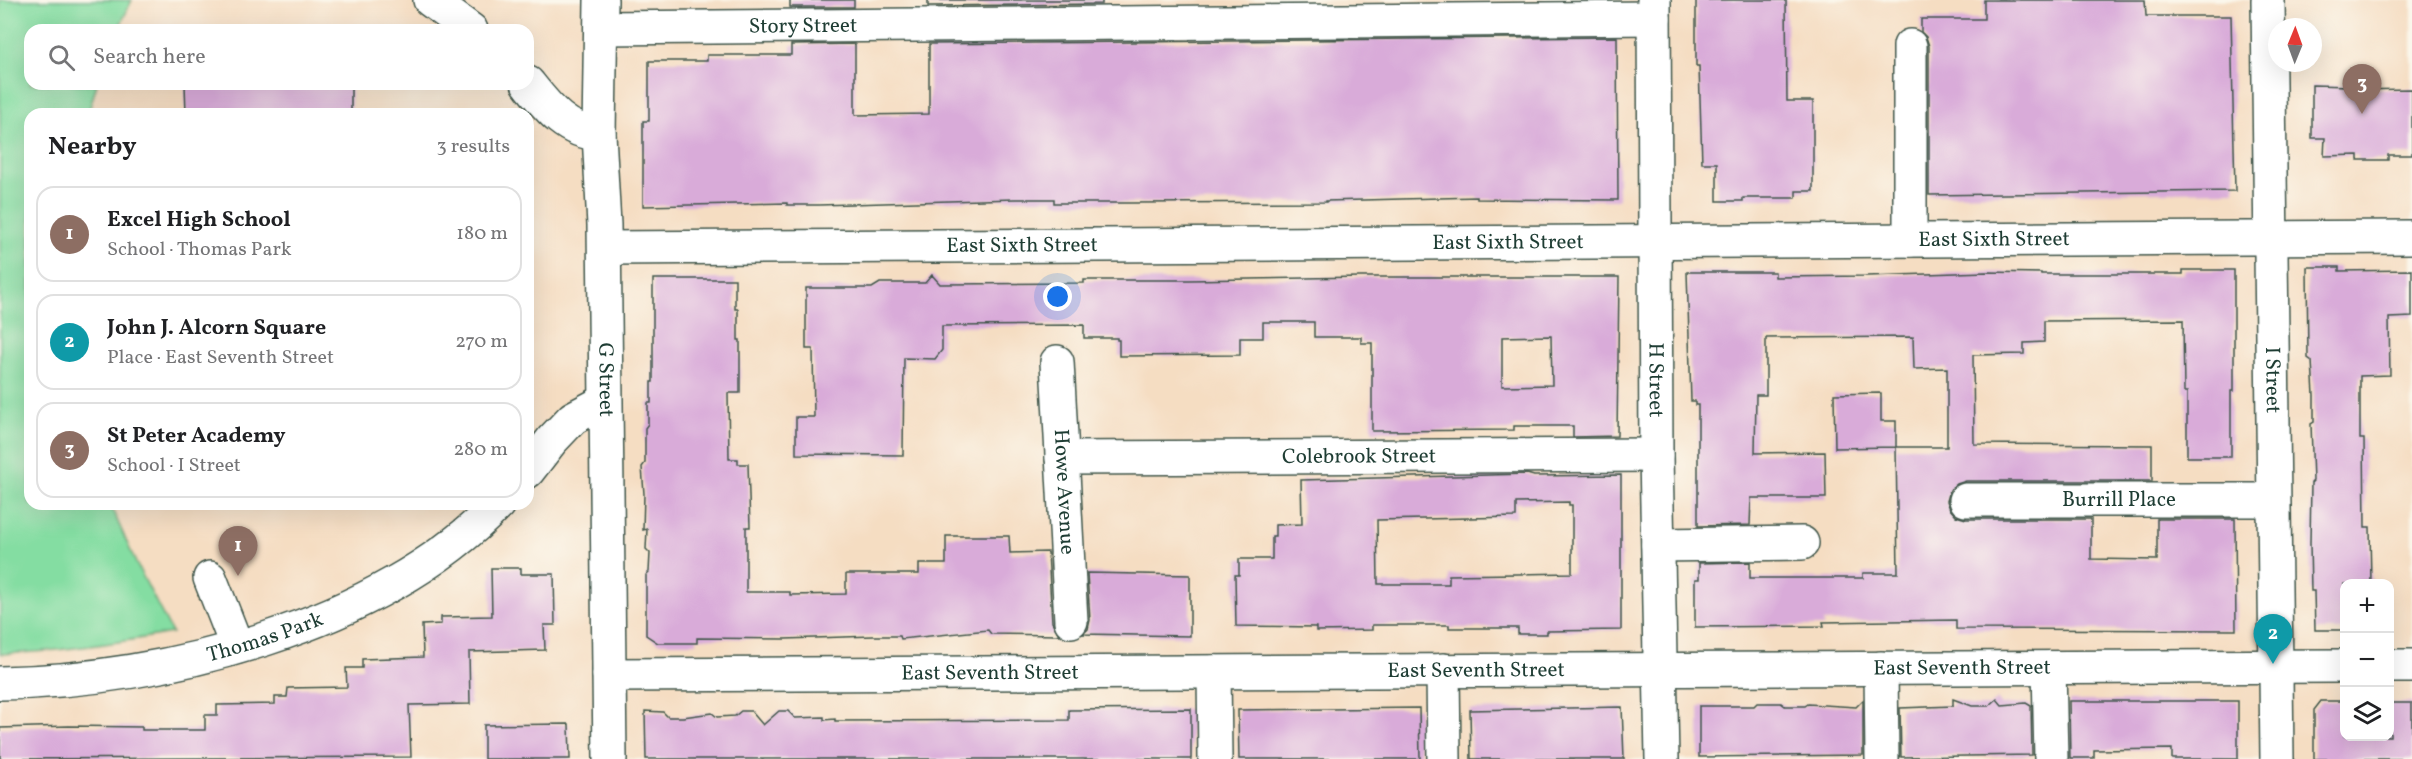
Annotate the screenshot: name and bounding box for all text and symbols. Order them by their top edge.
street label: Story Street [748,11,858,41]
north arrow [2268,18,2322,72]
search box [24,24,534,90]
icon: search [45,41,78,74]
text: Search here [93,42,206,73]
pin: 3 [2342,64,2382,114]
text: Nearby [48,129,137,165]
text: 3 results [436,133,510,161]
text: Excel High School [107,205,291,236]
text: 1 [65,220,74,248]
text: 180 m [456,220,508,248]
street label: East Sixth Street [1918,225,2070,255]
street label: East Sixth Street [1432,228,1584,257]
street label: East Sixth Street [946,230,1098,260]
text: School · Thomas Park [107,236,292,264]
your location [1043,282,1072,311]
text: John J. Alcorn Square [107,313,326,344]
text: 2 [64,328,75,356]
text: 270 m [455,328,508,356]
street label: G Street [591,342,621,417]
street label: H Street [1641,342,1670,418]
text: Place · East Seventh Street [107,344,334,372]
street label: I Street [2258,346,2287,414]
text: St Peter Academy [107,421,286,452]
street label: Howe Avenue [1046,428,1082,555]
text: 3 [64,436,75,464]
text: 280 m [453,436,508,464]
street label: Colebrook Street [1282,442,1436,471]
text: School · I Street [107,452,241,480]
street label: Burrill Place [2062,486,2176,515]
pin: 1 [218,526,258,576]
map controls [2340,579,2394,741]
button: + [2340,579,2394,633]
street label: Thomas Park [204,604,328,670]
pin: 2 [2254,614,2292,664]
button: − [2340,633,2394,687]
street label: East Seventh Street [1873,653,2051,683]
street label: East Seventh Street [1387,656,1565,685]
street label: East Seventh Street [901,658,1079,688]
button: layers [2340,687,2394,741]

